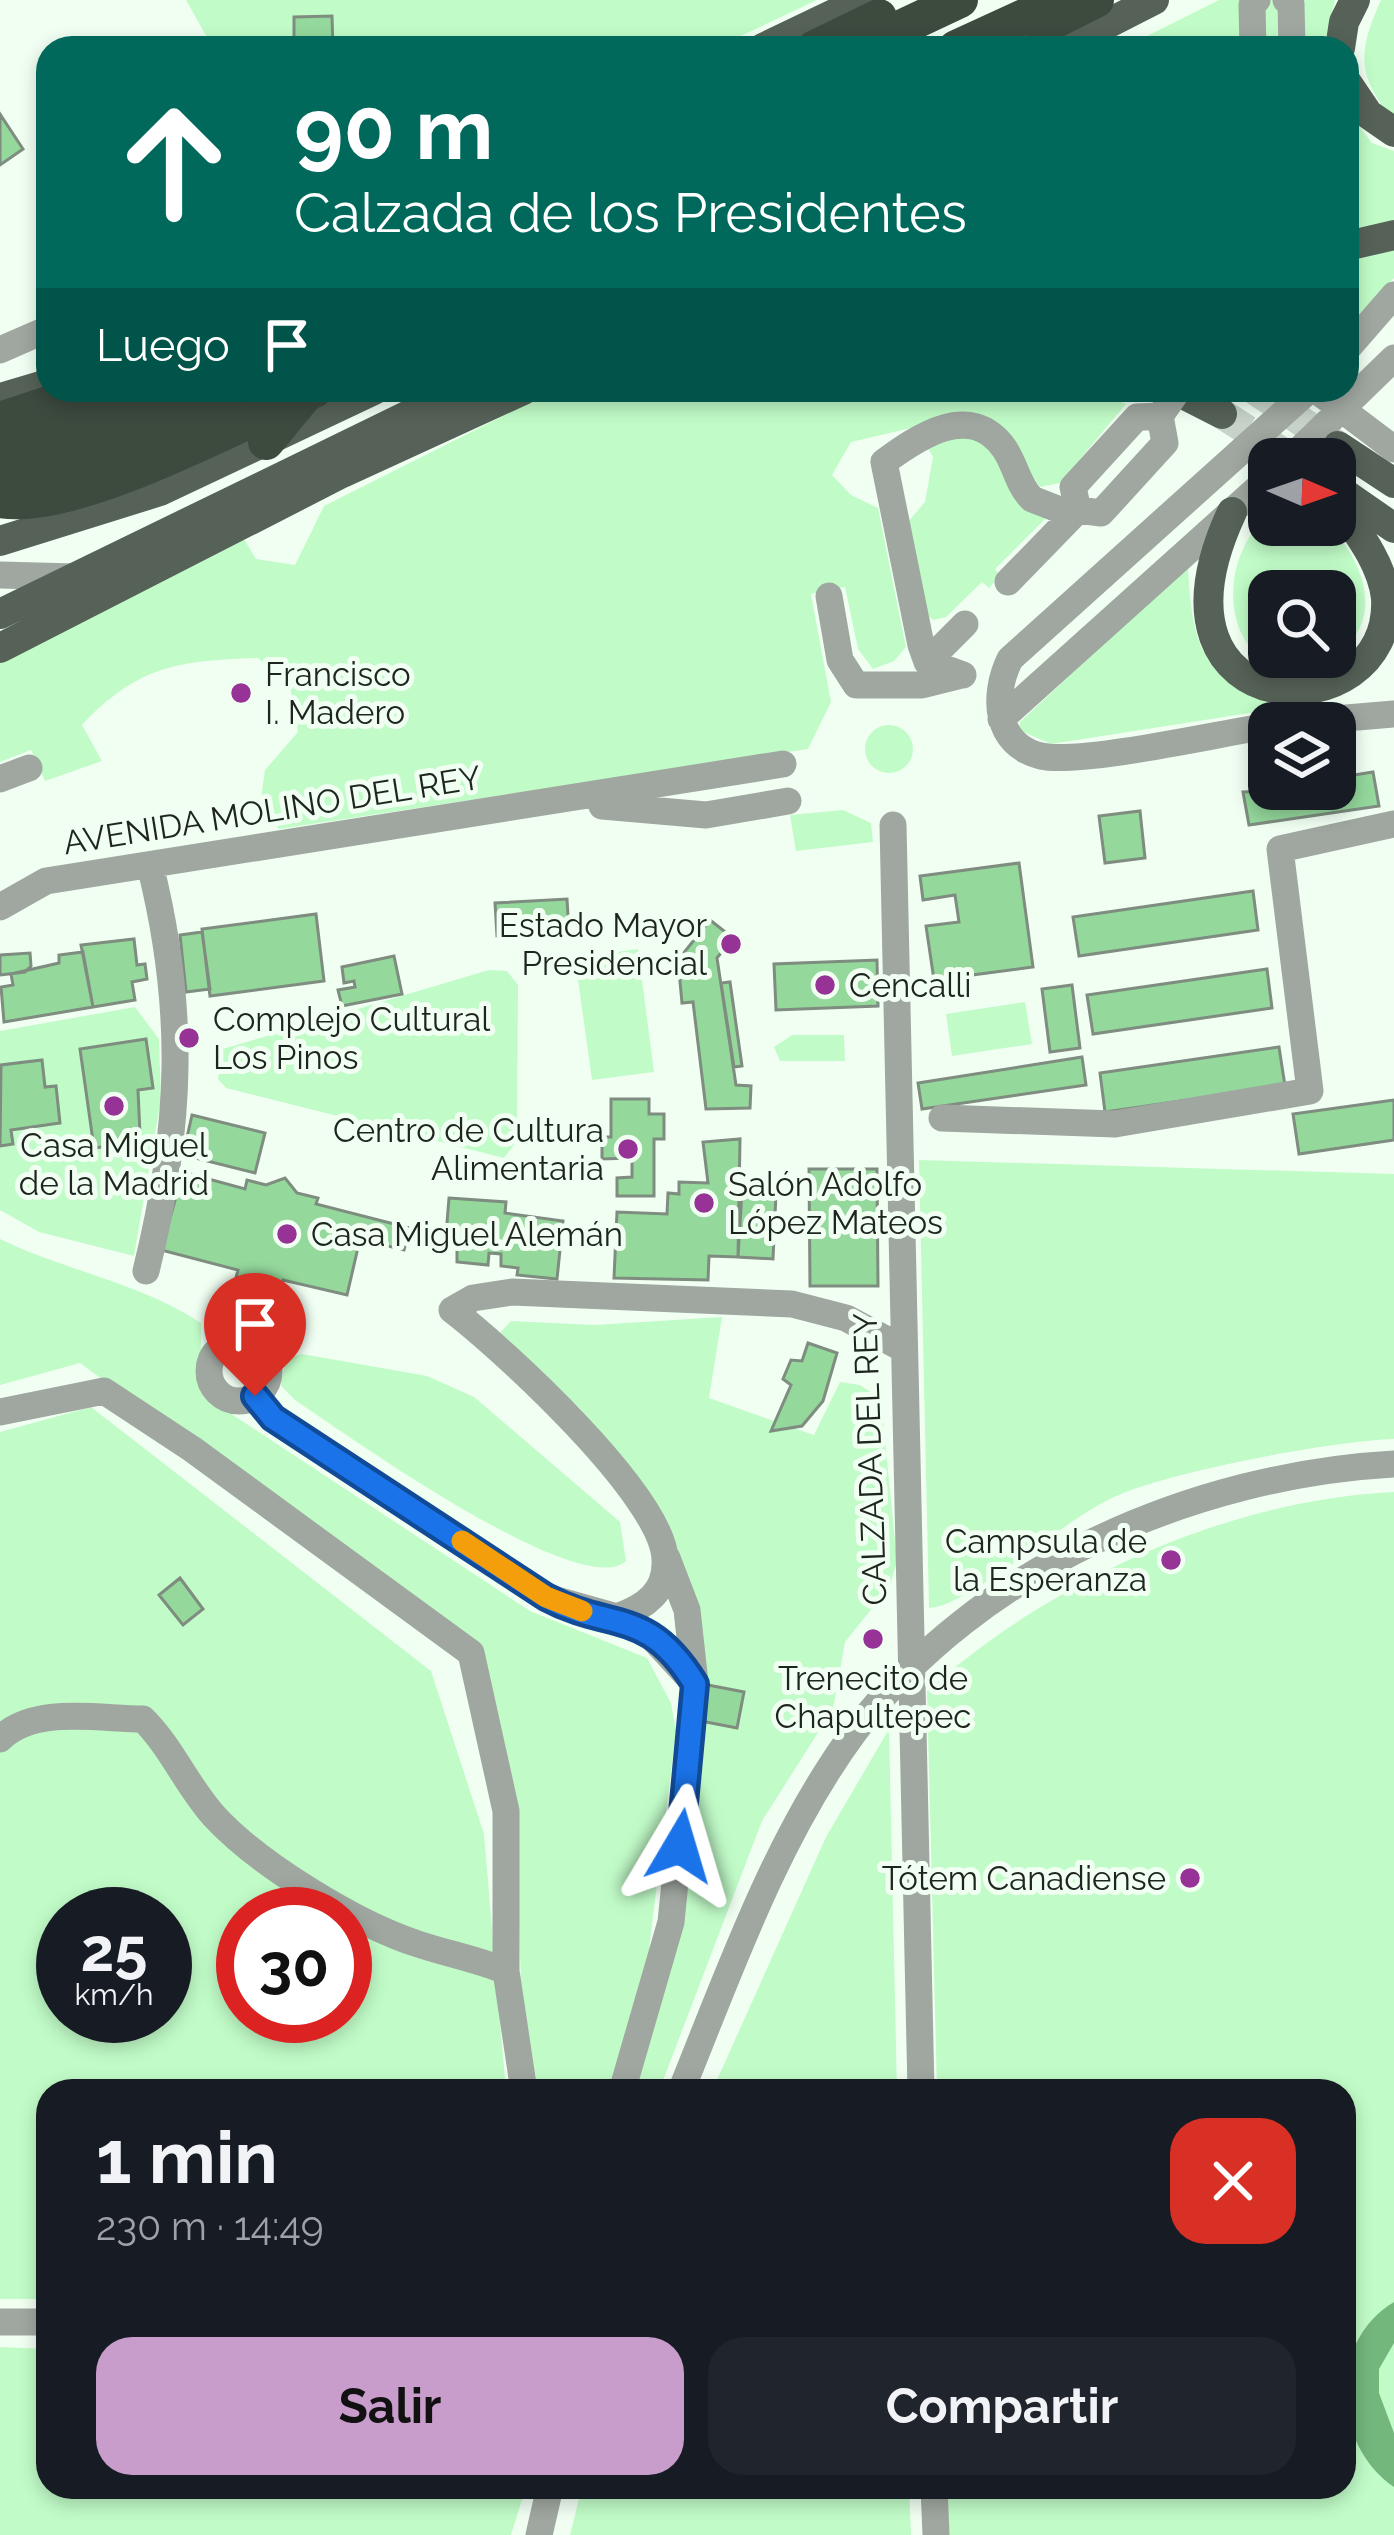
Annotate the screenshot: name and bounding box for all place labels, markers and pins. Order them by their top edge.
place label: Francisco I. Madero [265,655,411,732]
marker: Francisco I. Madero [228,680,254,706]
place label: Estado Mayor Presidencial [499,906,708,983]
marker: Estado Mayor Presidencial [718,931,744,957]
place label: Cencalli [849,966,972,1005]
marker: Cencalli [812,972,838,998]
place label: Complejo Cultural Los Pinos [213,1000,491,1077]
marker: Complejo Cultural Los Pinos [176,1025,202,1051]
marker: Casa Miguel de la Madrid [101,1093,127,1119]
place label: Centro de Cultura Alimentaria [333,1111,604,1188]
place label: Casa Miguel de la Madrid [19,1126,209,1203]
marker: Centro de Cultura Alimentaria [615,1136,641,1162]
place label: Salón Adolfo López Mateos [728,1165,943,1242]
marker: Salón Adolfo López Mateos [691,1190,717,1216]
place label: Casa Miguel Alemán [311,1215,623,1254]
marker: Casa Miguel Alemán [274,1221,300,1247]
pin [204,1273,306,1396]
place label: Campsula de la Esperanza [945,1522,1147,1599]
marker: Campsula de la Esperanza [1158,1547,1184,1573]
marker: Trenecito de Chapultepec [860,1626,886,1652]
place label: Trenecito de Chapultepec [775,1659,971,1736]
place label: Tótem Canadiense [882,1859,1166,1898]
marker: Tótem Canadiense [1177,1865,1203,1891]

